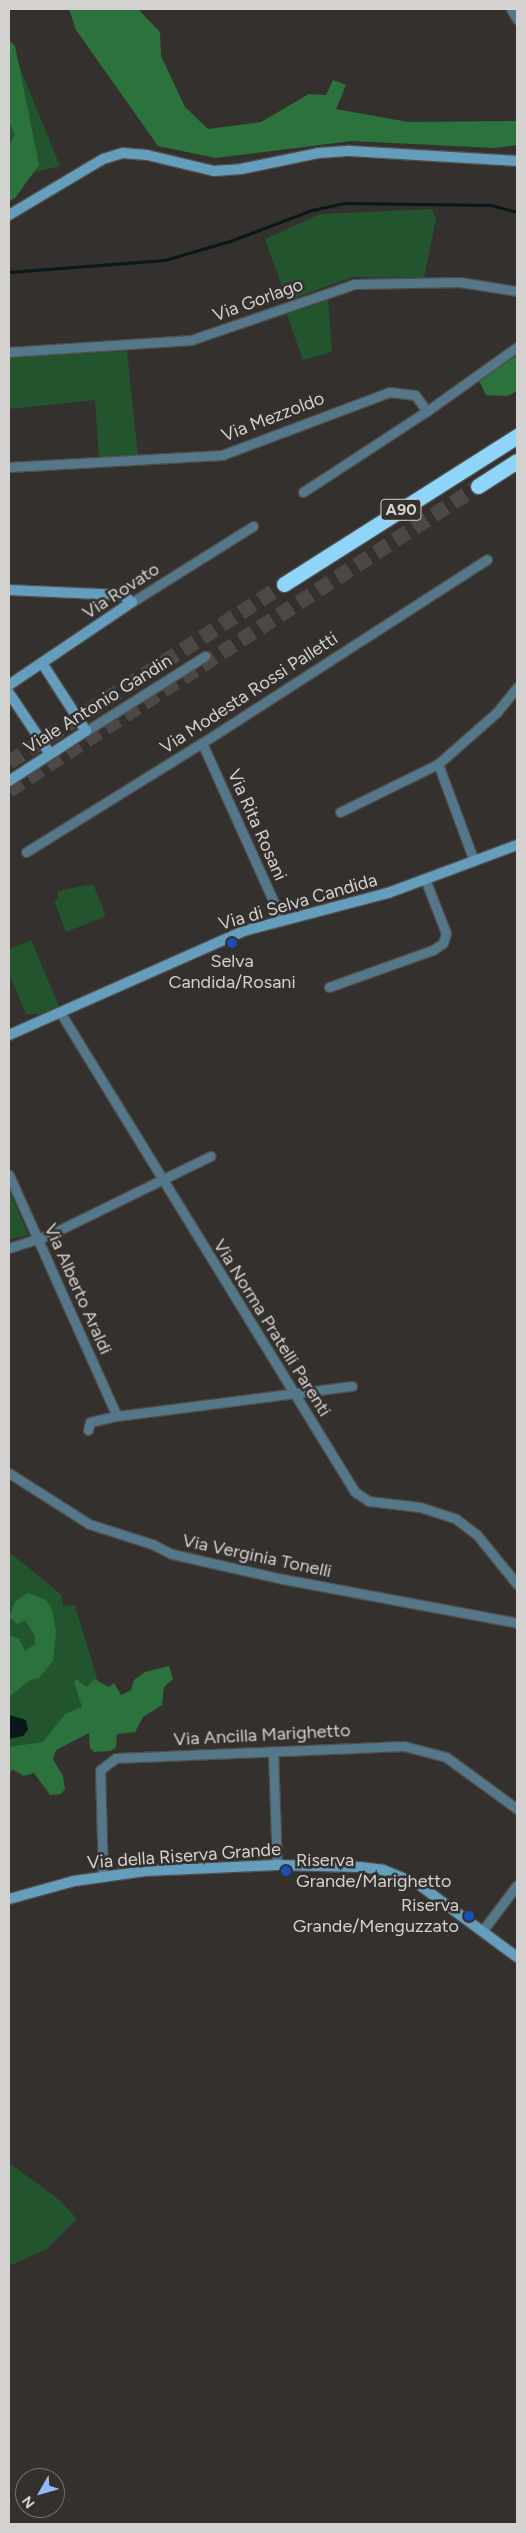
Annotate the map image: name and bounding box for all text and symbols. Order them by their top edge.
street label: Via Gorlago [210,274,306,326]
street label: Via Mezzoldo [219,387,327,447]
road number: A90 [380,496,422,524]
street label: Via Rovato [79,558,163,624]
street label: Via Modesta Rossi Palletti [156,628,342,758]
street label: Viale Antonio Gandin [20,650,176,758]
street label: Via Rita Rosani [223,766,291,884]
street label: Via di Selva Candida [216,869,380,935]
marker: Selva Candida/Rosani [226,937,238,949]
place label: Selva Candida/Rosani [168,951,296,994]
street label: Via Alberto Araldi [40,1220,116,1358]
street label: Via Norma Pratelli Parenti [209,1235,335,1421]
street label: Via Verginia Tonelli [181,1530,333,1582]
street label: Via Ancilla Marighetto [173,1720,351,1750]
street label: Via della Riserva Grande [86,1838,282,1874]
place label: Riserva Grande/Marighetto [296,1850,451,1892]
marker: Riserva Grande/Marighetto [280,1865,292,1877]
place label: Riserva Grande/Menguzzato [293,1895,459,1938]
marker: Riserva Grande/Menguzzato [463,1910,475,1922]
north arrow [15,2468,65,2518]
text: N [19,2492,39,2511]

